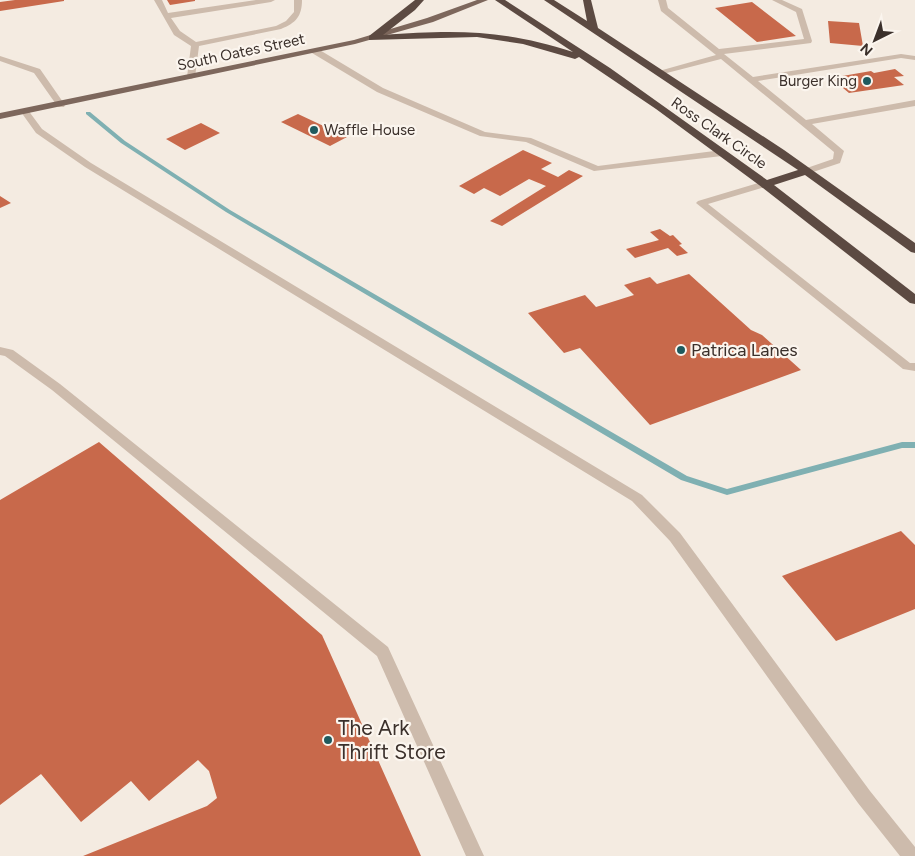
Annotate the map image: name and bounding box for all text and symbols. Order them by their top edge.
north arrow [850,15,900,65]
street label: South Oates Street [176,30,307,74]
text: N [857,39,876,59]
place label: Burger King [779,72,857,90]
marker: Burger King [861,75,873,87]
street label: Ross Clark Circle [668,93,770,173]
place label: Waffle House [324,121,415,139]
marker: Waffle House [308,124,320,136]
place label: Patrica Lanes [691,339,798,361]
marker: Patrica Lanes [675,344,687,356]
place label: The Ark Thrift Store [338,715,446,764]
marker: The Ark Thrift Store [322,734,334,746]

